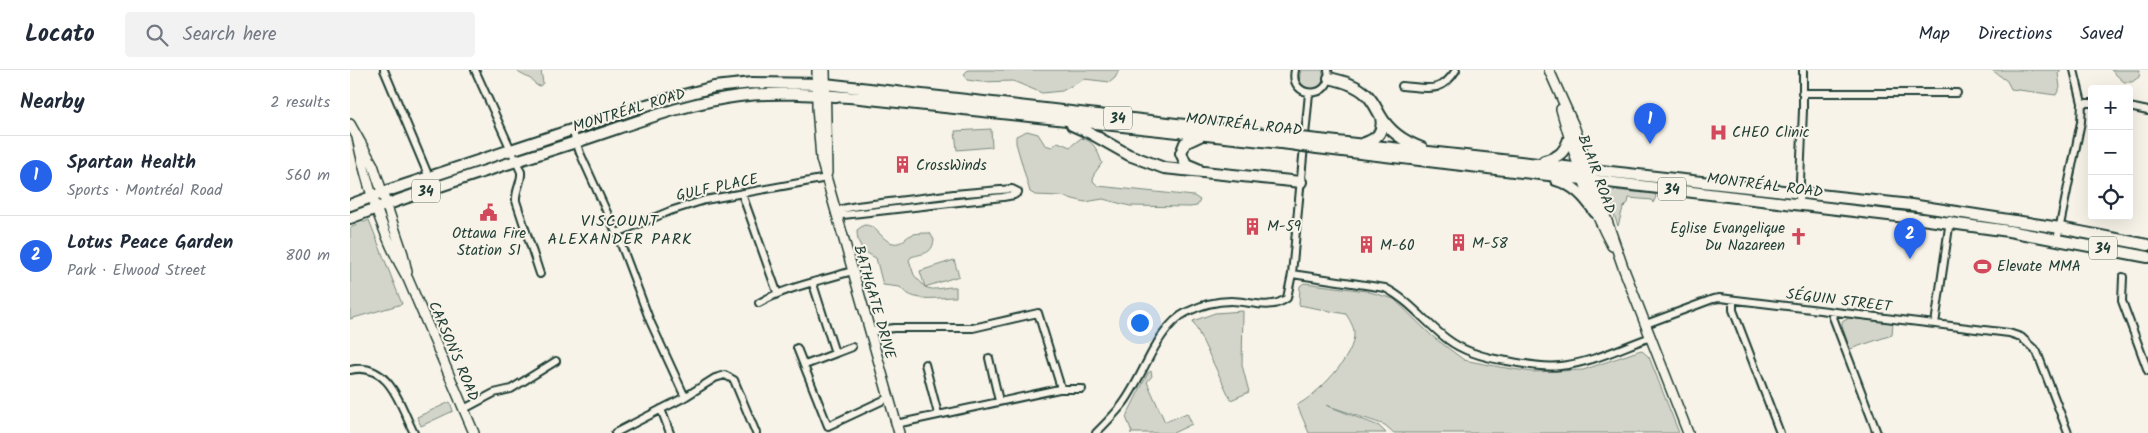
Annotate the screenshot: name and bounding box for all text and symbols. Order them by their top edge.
search box [125,12,475,57]
text: Locato [25,15,95,54]
text: Search here [183,20,276,50]
text: Map [1918,20,1950,49]
text: Directions [1978,20,2052,49]
text: Saved [2080,20,2123,49]
icon: search [143,21,171,49]
street label: MONTRÉAL ROAD [570,82,689,140]
map controls [2088,85,2133,220]
button: + [2088,85,2133,130]
text: Nearby [20,86,85,119]
text: 2 results [270,90,330,115]
pin: 1 [1634,103,1666,144]
road number: 34 [1104,106,1132,129]
street label: MONTRÉAL ROAD [1185,107,1304,143]
place label: CHEO Clinic [1732,121,1810,145]
hospital icon: CHEO Clinic [1708,122,1728,142]
button: − [2088,130,2133,175]
street label: BLAIR ROAD [1571,131,1622,218]
text: Spartan Health [67,148,196,178]
place label: CrossWinds [916,154,987,178]
building icon: CrossWinds [892,155,912,175]
text: 1 [34,163,38,188]
text: 560 m [285,163,330,188]
street label: GULF PLACE [674,167,762,208]
street label: MONTRÉAL ROAD [1705,167,1825,205]
button: locate [2088,175,2133,220]
text: Sports · Montréal Road [67,178,222,203]
road number: 34 [1658,178,1686,200]
road number: 34 [412,180,440,202]
public building icon: Ottawa Fire Station 51 [479,202,499,222]
district label: VISCOUNT ALEXANDER PARK [547,209,693,252]
place label: M-59 [1267,215,1302,239]
building icon: M-59 [1243,216,1263,236]
place label: Eglise Evangelique Du Nazareen [1670,217,1785,258]
pin: 2 [1894,218,1926,259]
place label: Ottawa Fire Station 51 [452,222,526,263]
church icon: Eglise Evangelique Du Nazareen [1789,227,1809,247]
text: Lotus Peace Garden [67,228,233,258]
place label: M-58 [1472,232,1509,256]
building icon: M-58 [1448,233,1468,253]
place label: M-60 [1380,234,1415,258]
building icon: M-60 [1356,235,1376,255]
road number: 34 [2089,237,2117,260]
street label: BATHGATE DRIVE [846,242,902,363]
text: 2 [31,243,41,268]
text: 800 m [285,243,330,268]
place label: Elevate MMA [1997,255,2081,279]
sports icon: Elevate MMA [1973,256,1993,276]
text: Park · Elwood Street [67,258,206,283]
street label: SÉGUIN STREET [1785,283,1895,320]
street label: CARSON'S ROAD [421,297,485,406]
your location [1127,310,1153,336]

